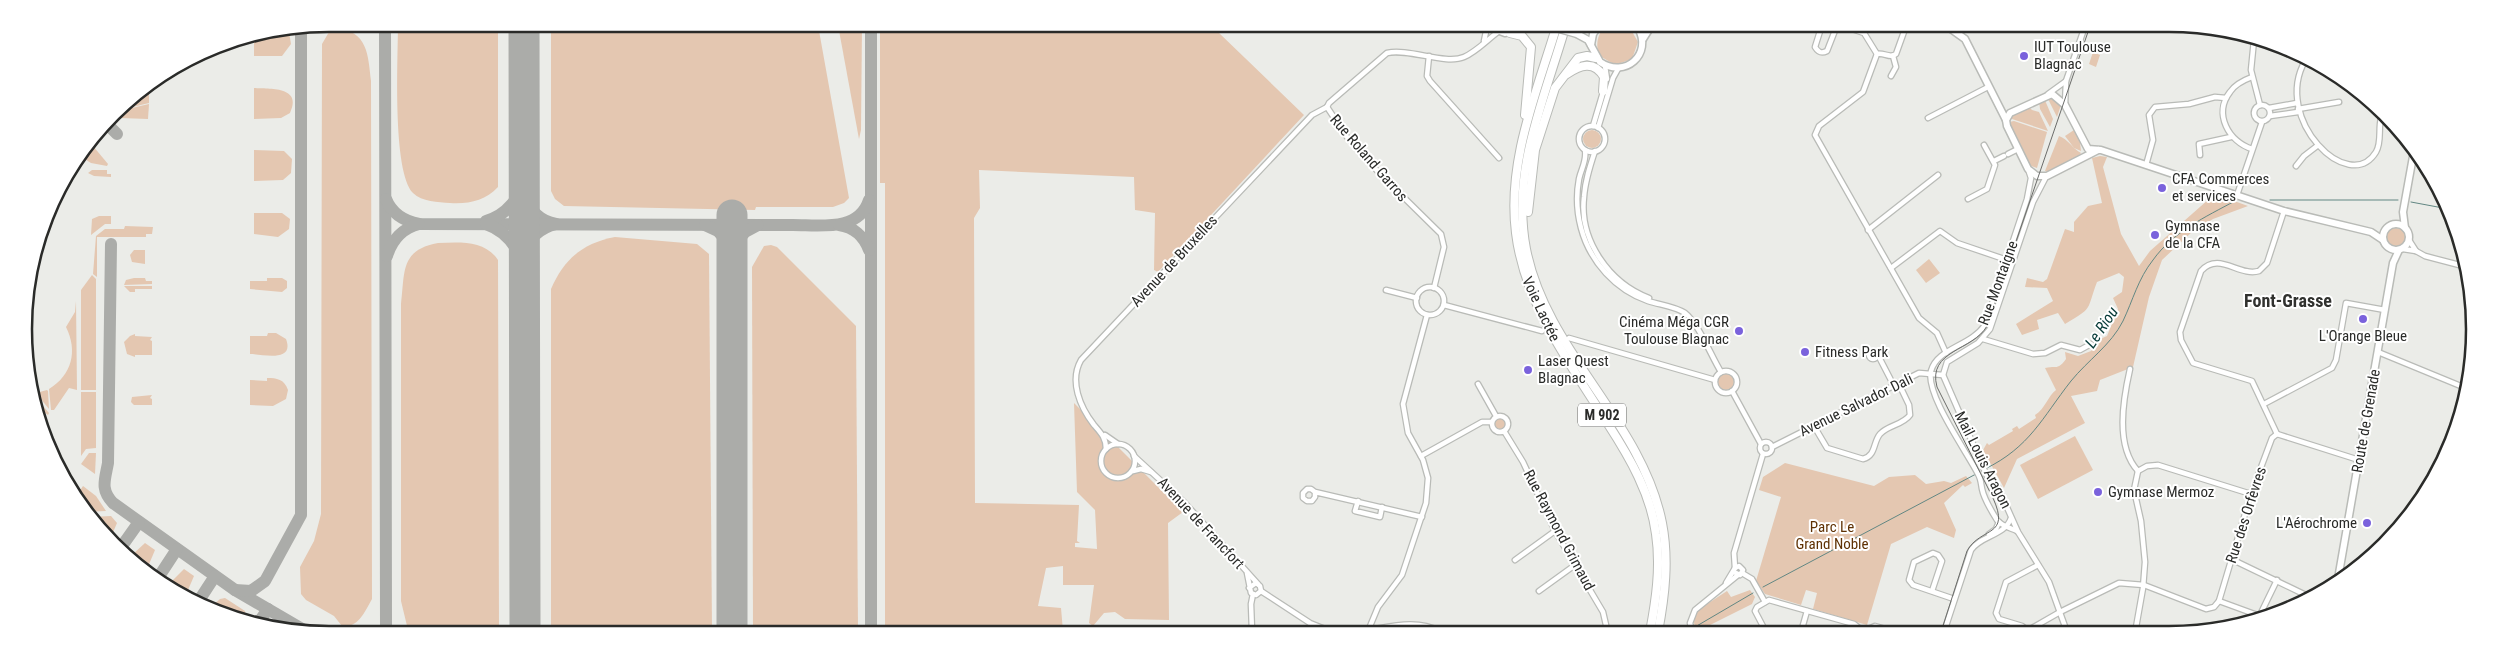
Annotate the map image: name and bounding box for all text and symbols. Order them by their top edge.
place label: IUT Toulouse Blagnac [2034,38,2111,73]
marker: IUT Toulouse Blagnac [2018,50,2030,62]
street label: Rue Roland Garros [1326,111,1412,205]
place label: CFA Commerces et services [2172,170,2270,205]
marker: CFA Commerces et services [2156,182,2168,194]
street label: Avenue de Bruxelles [1127,211,1221,311]
place label: Gymnase de la CFA [2165,217,2220,252]
marker: Gymnase de la CFA [2149,229,2161,241]
street label: Rue Montaigne [1974,238,2022,328]
street label: Voie Lactée [1518,274,1564,344]
district label: Font-Grasse [2244,290,2332,311]
water label: Le Riou [2081,303,2122,351]
place label: Cinéma Méga CGR Toulouse Blagnac [1619,313,1729,348]
marker: L'Orange Bleue [2357,313,2369,325]
marker: Cinéma Méga CGR Toulouse Blagnac [1733,325,1745,337]
place label: L'Orange Bleue [2319,327,2407,345]
place label: Fitness Park [1815,343,1889,361]
marker: Fitness Park [1799,346,1811,358]
place label: Laser Quest Blagnac [1538,352,1609,387]
marker: Laser Quest Blagnac [1522,364,1534,376]
street label: Route de Grenade [2348,368,2384,474]
street label: Avenue Salvador Dali [1796,370,1916,440]
road number: M 902 [1578,404,1626,426]
street label: Mail Louis Aragon [1951,408,2015,512]
street label: Rue des Orfèvres [2222,464,2270,566]
street label: Rue Raymond Grimaud [1520,467,1598,593]
street label: Avenue de Francfort [1154,473,1248,573]
place label: Gymnase Mermoz [2108,483,2214,501]
marker: Gymnase Mermoz [2092,486,2104,498]
place label: L'Aérochrome [2276,514,2357,532]
marker: L'Aérochrome [2361,517,2373,529]
park label: Parc Le Grand Noble [1795,518,1869,553]

